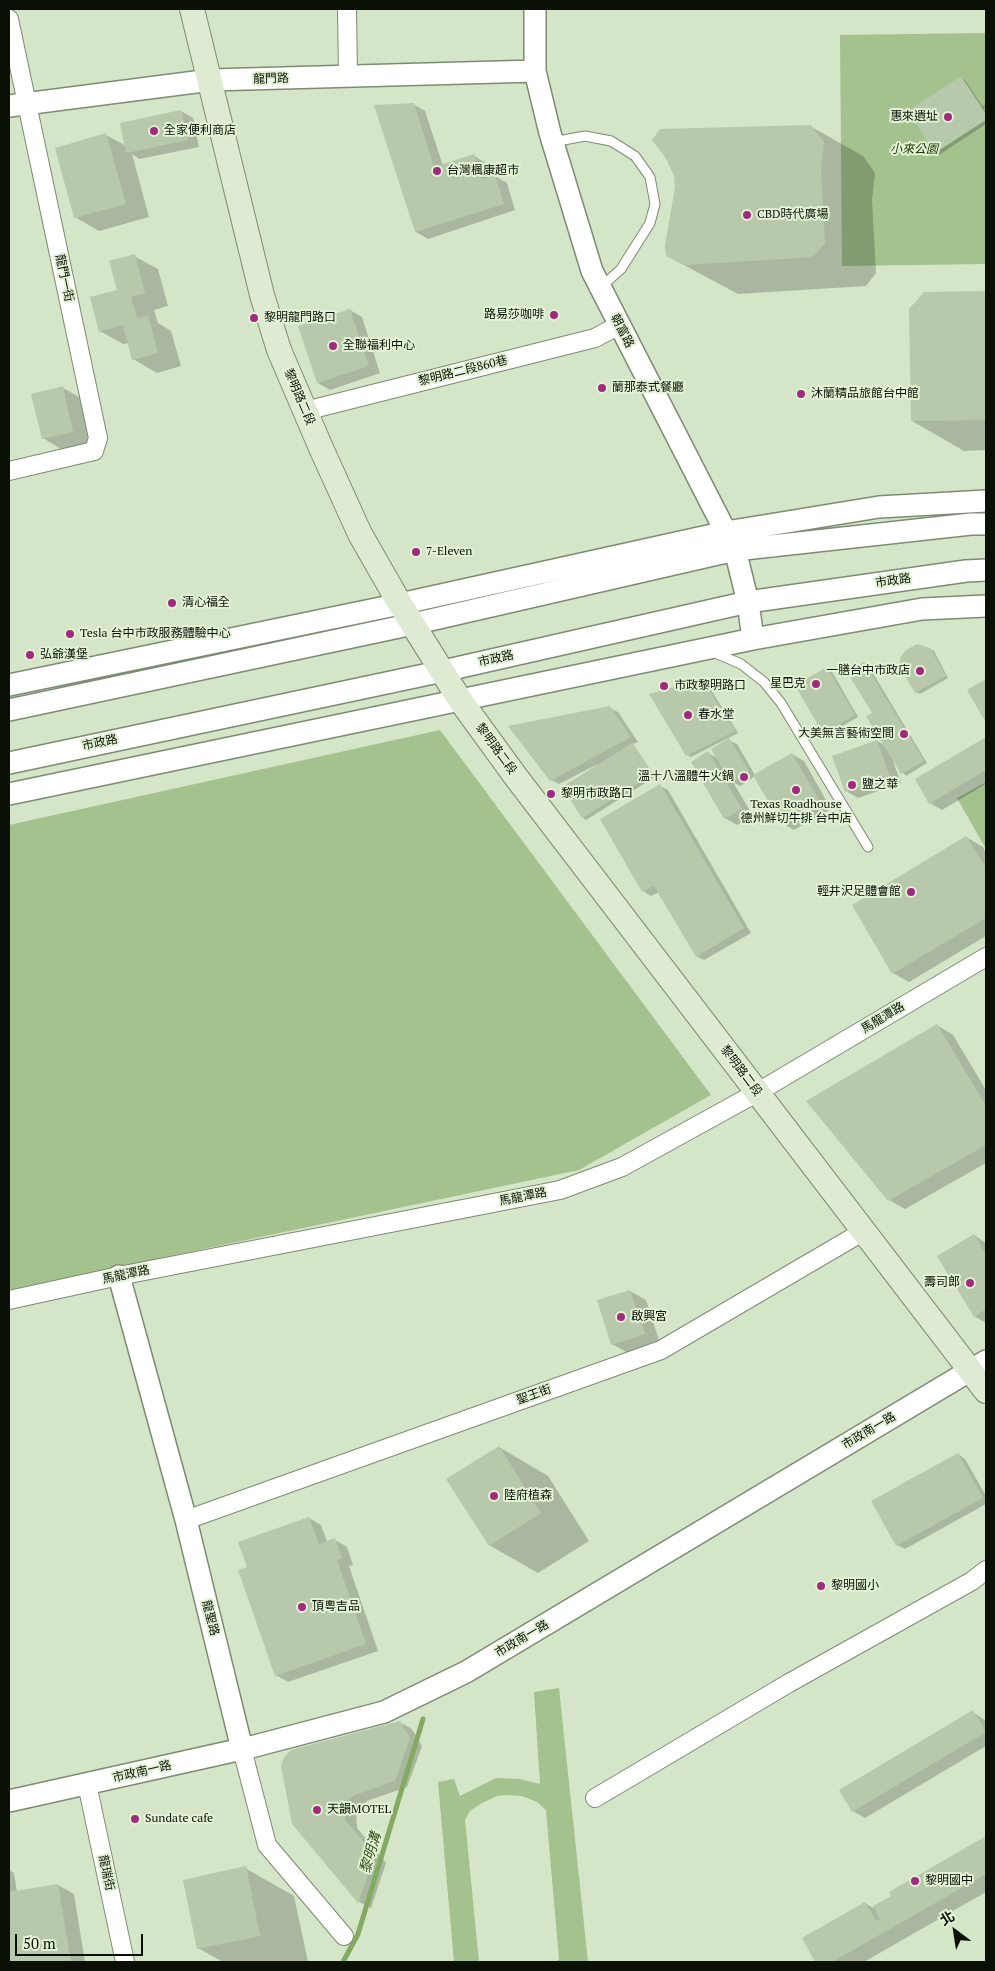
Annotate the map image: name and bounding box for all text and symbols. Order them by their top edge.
street label: 龍門路 [253,71,289,87]
place label: 惠來遺址 [890,110,938,124]
marker: 惠來遺址 [942,111,954,123]
place label: 全家便利商店 [164,124,236,138]
marker: 全家便利商店 [148,125,160,137]
park label: 小來公園 [890,143,938,157]
place label: 台灣楓康超市 [447,164,519,178]
marker: 台灣楓康超市 [431,165,443,177]
place label: CBD時代廣場 [757,208,829,222]
marker: CBD時代廣場 [741,209,753,221]
street label: 龍門一街 [52,253,76,303]
place label: 路易莎咖啡 [484,308,544,322]
marker: 路易莎咖啡 [548,309,560,321]
place label: 黎明龍門路口 [264,311,336,325]
marker: 黎明龍門路口 [248,312,260,324]
street label: 朝富路 [607,312,637,350]
place label: 全聯福利中心 [343,339,415,353]
marker: 全聯福利中心 [327,340,339,352]
street label: 黎明路二段860巷 [417,353,509,389]
street label: 黎明路二段 [281,367,317,427]
place label: 蘭那泰式餐廳 [612,381,684,395]
marker: 蘭那泰式餐廳 [596,382,608,394]
place label: 沐蘭精品旅館台中館 [811,387,919,401]
marker: 沐蘭精品旅館台中館 [795,388,807,400]
place label: 7-Eleven [426,545,472,559]
marker: 7-Eleven [410,546,422,558]
street label: 市政路 [874,571,912,591]
place label: 清心福全 [182,596,230,610]
marker: 清心福全 [166,597,178,609]
place label: Tesla 台中市政服務體驗中心 [80,627,230,641]
marker: Tesla 台中市政服務體驗中心 [64,628,76,640]
place label: 弘爺漢堡 [40,648,88,662]
street label: 市政路 [477,648,515,670]
marker: 弘爺漢堡 [24,649,36,661]
place label: 一膳台中市政店 [826,664,910,678]
marker: 一膳台中市政店 [914,665,926,677]
place label: 星巴克 [770,677,806,691]
marker: 星巴克 [810,678,822,690]
place label: 市政黎明路口 [674,679,746,693]
marker: 市政黎明路口 [658,680,670,692]
place label: 春水堂 [698,708,734,722]
marker: 春水堂 [682,709,694,721]
street label: 黎明路二段 [473,720,519,778]
place label: 大美無言藝術空間 [798,727,894,741]
marker: 大美無言藝術空間 [898,728,910,740]
street label: 市政路 [81,732,119,754]
place label: 溫十八溫體牛火鍋 [638,770,734,784]
marker: 溫十八溫體牛火鍋 [738,771,750,783]
place label: 鹽之華 [862,778,898,792]
marker: 鹽之華 [846,779,858,791]
marker: Texas Roadhouse 德州鮮切牛排 台中店 [790,784,802,796]
place label: 黎明市政路口 [561,787,633,801]
marker: 黎明市政路口 [545,788,557,800]
place label: Texas Roadhouse 德州鮮切牛排 台中店 [741,798,851,826]
place label: 輕井沢足體會館 [817,885,901,899]
marker: 輕井沢足體會館 [905,886,917,898]
street label: 馬龍潭路 [859,999,907,1037]
street label: 黎明路二段 [717,1043,765,1099]
street label: 馬龍潭路 [498,1185,548,1209]
street label: 馬龍潭路 [101,1263,151,1287]
place label: 壽司郎 [924,1276,960,1290]
marker: 壽司郎 [964,1277,976,1289]
place label: 啟興宮 [631,1310,667,1324]
marker: 啟興宮 [615,1311,627,1323]
street label: 聖王街 [515,1382,553,1408]
street label: 市政南一路 [840,1409,898,1453]
place label: 陸府植森 [504,1489,552,1503]
marker: 陸府植森 [488,1490,500,1502]
place label: 黎明國小 [831,1579,879,1593]
marker: 黎明國小 [815,1580,827,1592]
street label: 龍聖路 [199,1599,221,1637]
place label: 頂粵吉品 [312,1600,360,1614]
marker: 頂粵吉品 [296,1601,308,1613]
street label: 市政南一路 [493,1617,551,1661]
street label: 市政南一路 [111,1758,173,1786]
place label: 天韻MOTEL [327,1803,391,1817]
marker: 天韻MOTEL [311,1804,323,1816]
place label: Sundate cafe [145,1812,213,1826]
marker: Sundate cafe [129,1813,141,1825]
water label: 黎明溝 [357,1830,385,1876]
street label: 龍瑞街 [95,1854,117,1892]
place label: 黎明國中 [925,1874,973,1888]
marker: 黎明國中 [909,1875,921,1887]
north arrow [930,1906,980,1956]
text: 北 [936,1906,958,1929]
scale bar [18,1924,145,1956]
text: 50 m [23,1933,56,1953]

